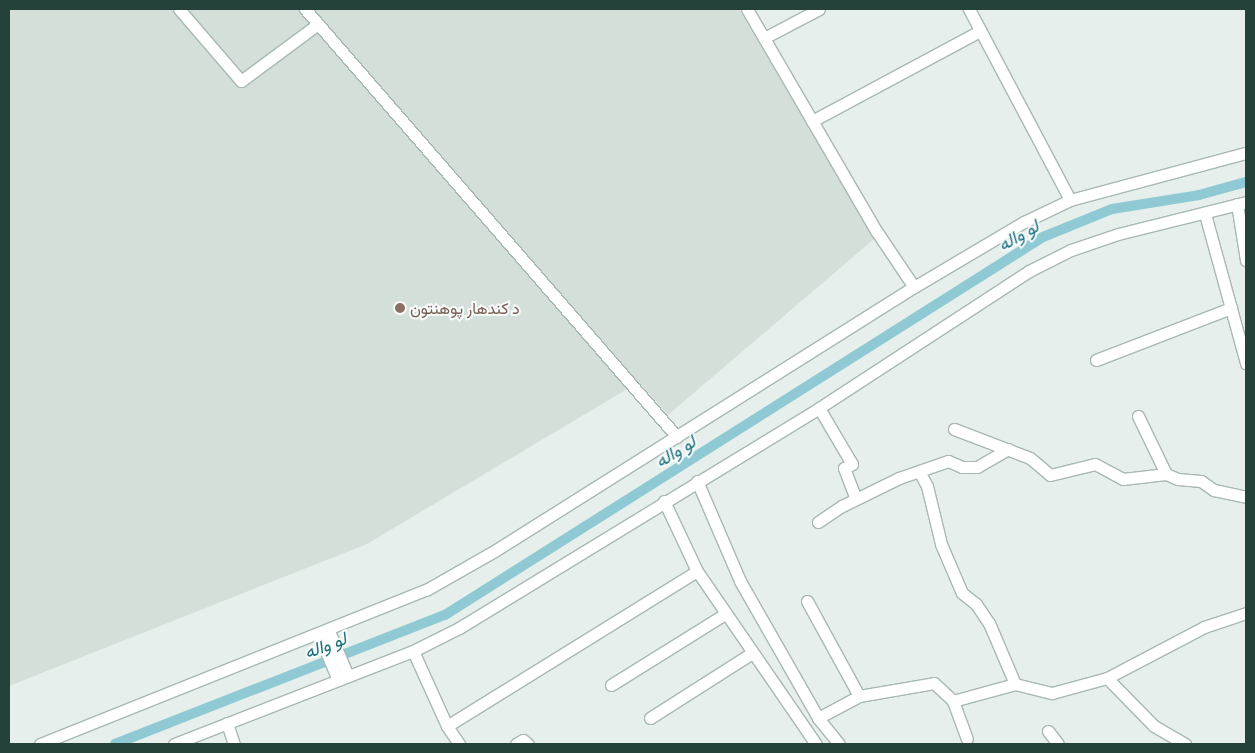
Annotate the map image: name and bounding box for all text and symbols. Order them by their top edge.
water label: لو واله [994,215,1042,255]
place label: د کندهار پوهنتون [410,298,520,318]
marker: د کندهار پوهنتون [394,302,406,314]
water label: لو واله [651,430,699,472]
water label: لو واله [301,627,349,663]

